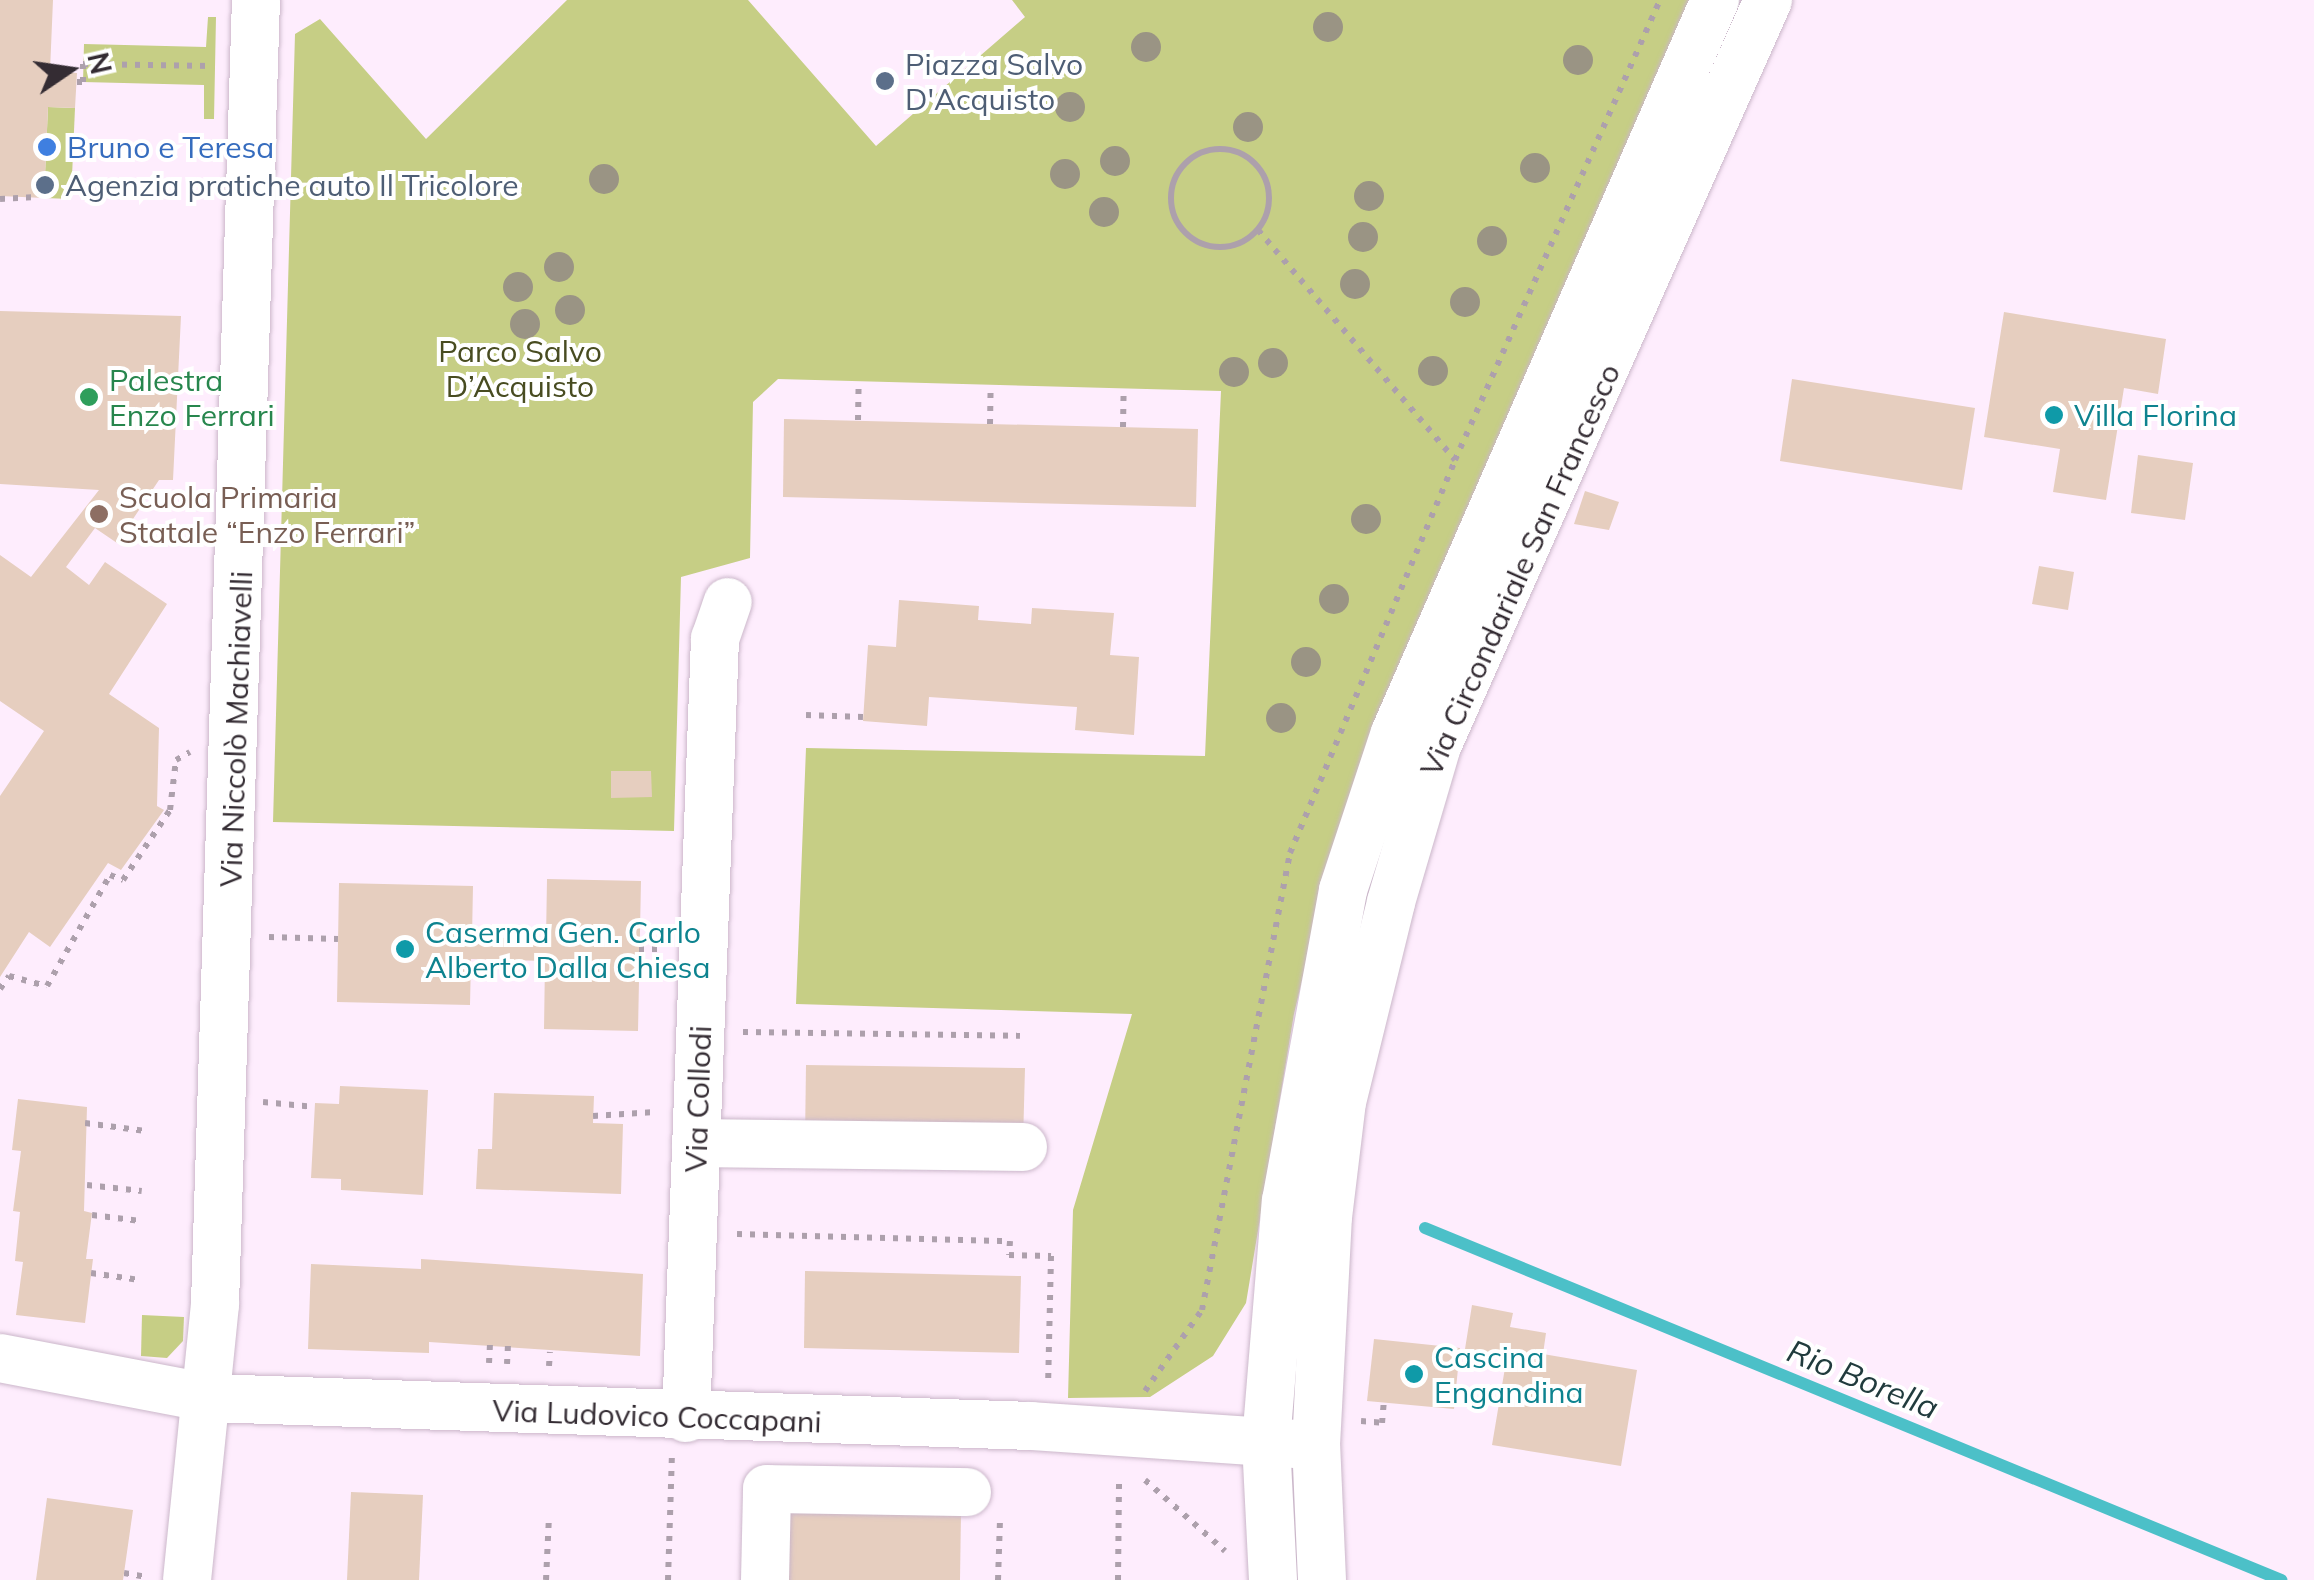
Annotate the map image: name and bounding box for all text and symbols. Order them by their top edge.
north arrow [20,20,120,120]
place label: Piazza Salvo D'Acquisto [905,46,1083,116]
text: N [80,49,119,77]
marker: Piazza Salvo D'Acquisto [874,70,896,92]
place label: Bruno e Teresa [67,129,274,165]
marker: Bruno e Teresa [36,136,58,158]
place label: Agenzia pratiche auto Il Tricolore [65,167,519,203]
marker: Agenzia pratiche auto Il Tricolore [34,174,56,196]
park label: Parco Salvo D’Acquisto [438,333,602,404]
street label: Via Circondariale San Francesco [1413,358,1627,782]
place label: Palestra Enzo Ferrari [109,362,275,432]
marker: Palestra Enzo Ferrari [78,386,100,408]
place label: Villa Florina [2074,397,2237,433]
marker: Villa Florina [2043,404,2065,426]
place label: Scuola Primaria Statale “Enzo Ferrari” [119,479,415,550]
marker: Scuola Primaria Statale “Enzo Ferrari” [88,503,110,525]
street label: Via Niccolò Machiavelli [212,570,260,888]
place label: Caserma Gen. Carlo Alberto Dalla Chiesa [425,914,710,984]
marker: Caserma Gen. Carlo Alberto Dalla Chiesa [394,938,416,960]
street label: Via Collodi [677,1025,719,1173]
water label: Rio Borella [1782,1331,1944,1427]
place label: Cascina Engandina [1434,1339,1584,1410]
marker: Cascina Engandina [1403,1363,1425,1385]
street label: Via Ludovico Coccapani [492,1392,822,1440]

